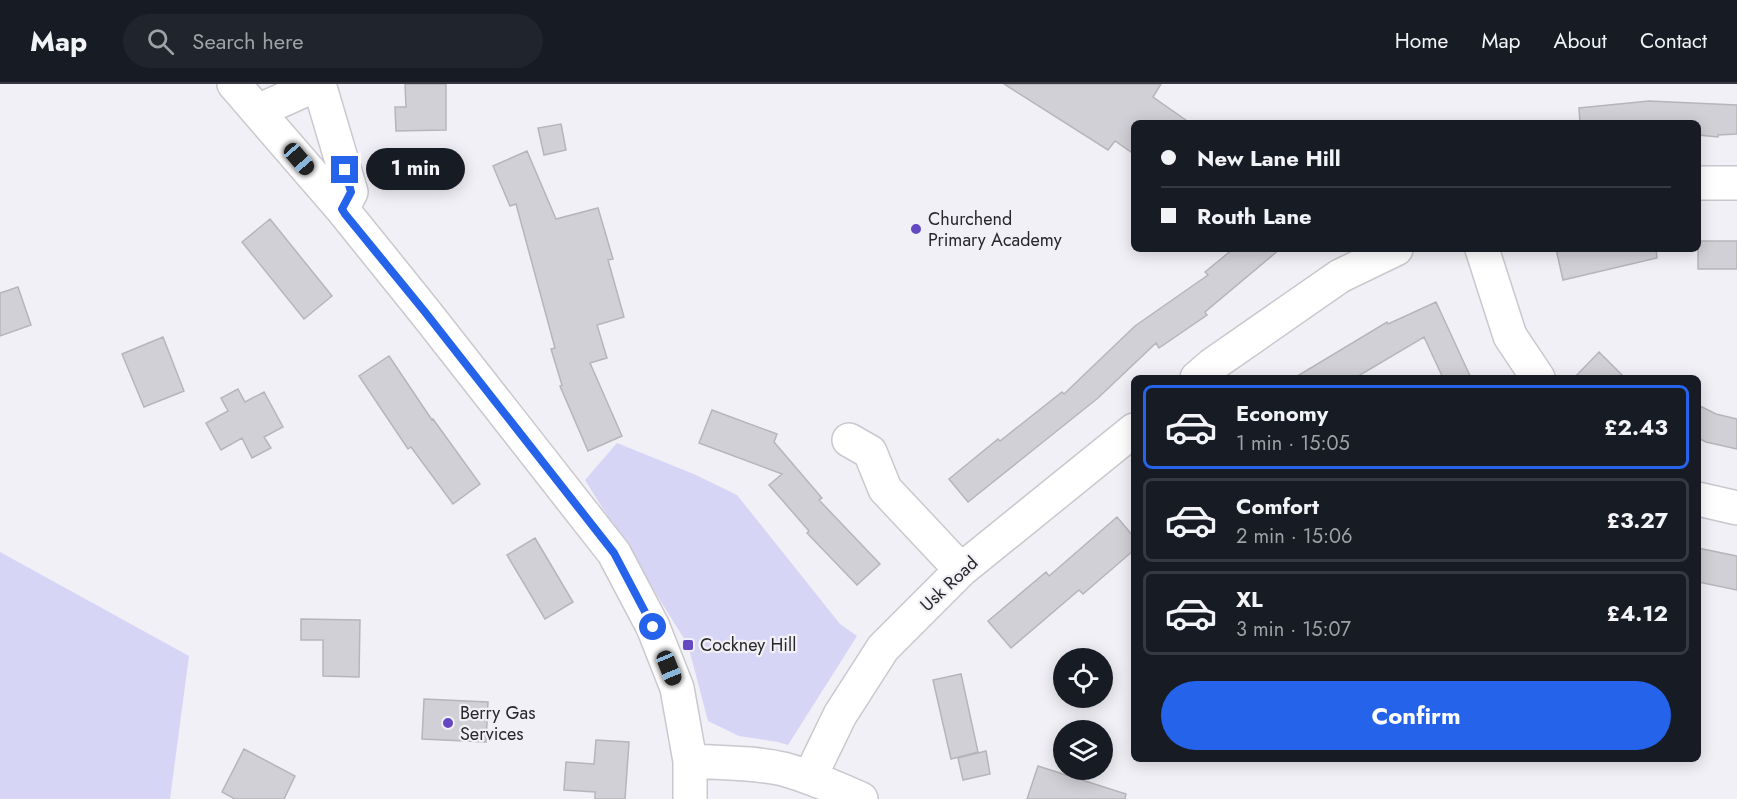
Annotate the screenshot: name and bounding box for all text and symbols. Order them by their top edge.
search box [123,14,543,68]
text: Map [30,21,87,62]
icon: search [144,25,177,58]
text: Search here [192,25,304,57]
text: Home [1395,26,1448,56]
text: Map [1481,26,1521,56]
text: About [1554,26,1607,56]
text: Contact [1640,26,1707,56]
car [280,140,318,178]
text: New Lane Hill [1197,142,1341,174]
callout: 1 min [366,149,465,191]
text: 1 min [391,154,440,183]
route end [331,156,358,183]
text: Routh Lane [1197,200,1312,232]
place label: Churchend Primary Academy [928,206,1062,253]
marker: Churchend Primary Academy [909,222,923,236]
text: Economy [1236,397,1328,429]
icon: car [1164,400,1218,454]
text: £2.43 [1604,411,1668,443]
text: 1 min · 15:05 [1236,429,1350,458]
text: Comfort [1236,490,1319,522]
icon: car [1164,493,1218,547]
text: £3.27 [1606,504,1668,536]
text: 2 min · 15:06 [1236,522,1352,551]
street label: Usk Road [914,550,984,618]
text: XL [1236,583,1263,615]
icon: car [1164,586,1218,640]
text: £4.12 [1606,597,1668,629]
route start [639,613,666,640]
text: 3 min · 15:07 [1236,615,1351,644]
place label: Cockney Hill [700,632,796,658]
marker: Cockney Hill [681,638,695,652]
car [654,648,684,688]
map controls [1053,648,1113,780]
button: locate [1053,648,1113,708]
button: Confirm [1161,681,1671,750]
place label: Berry Gas Services [460,700,535,747]
marker: Berry Gas Services [441,716,455,730]
button: layers [1053,720,1113,780]

